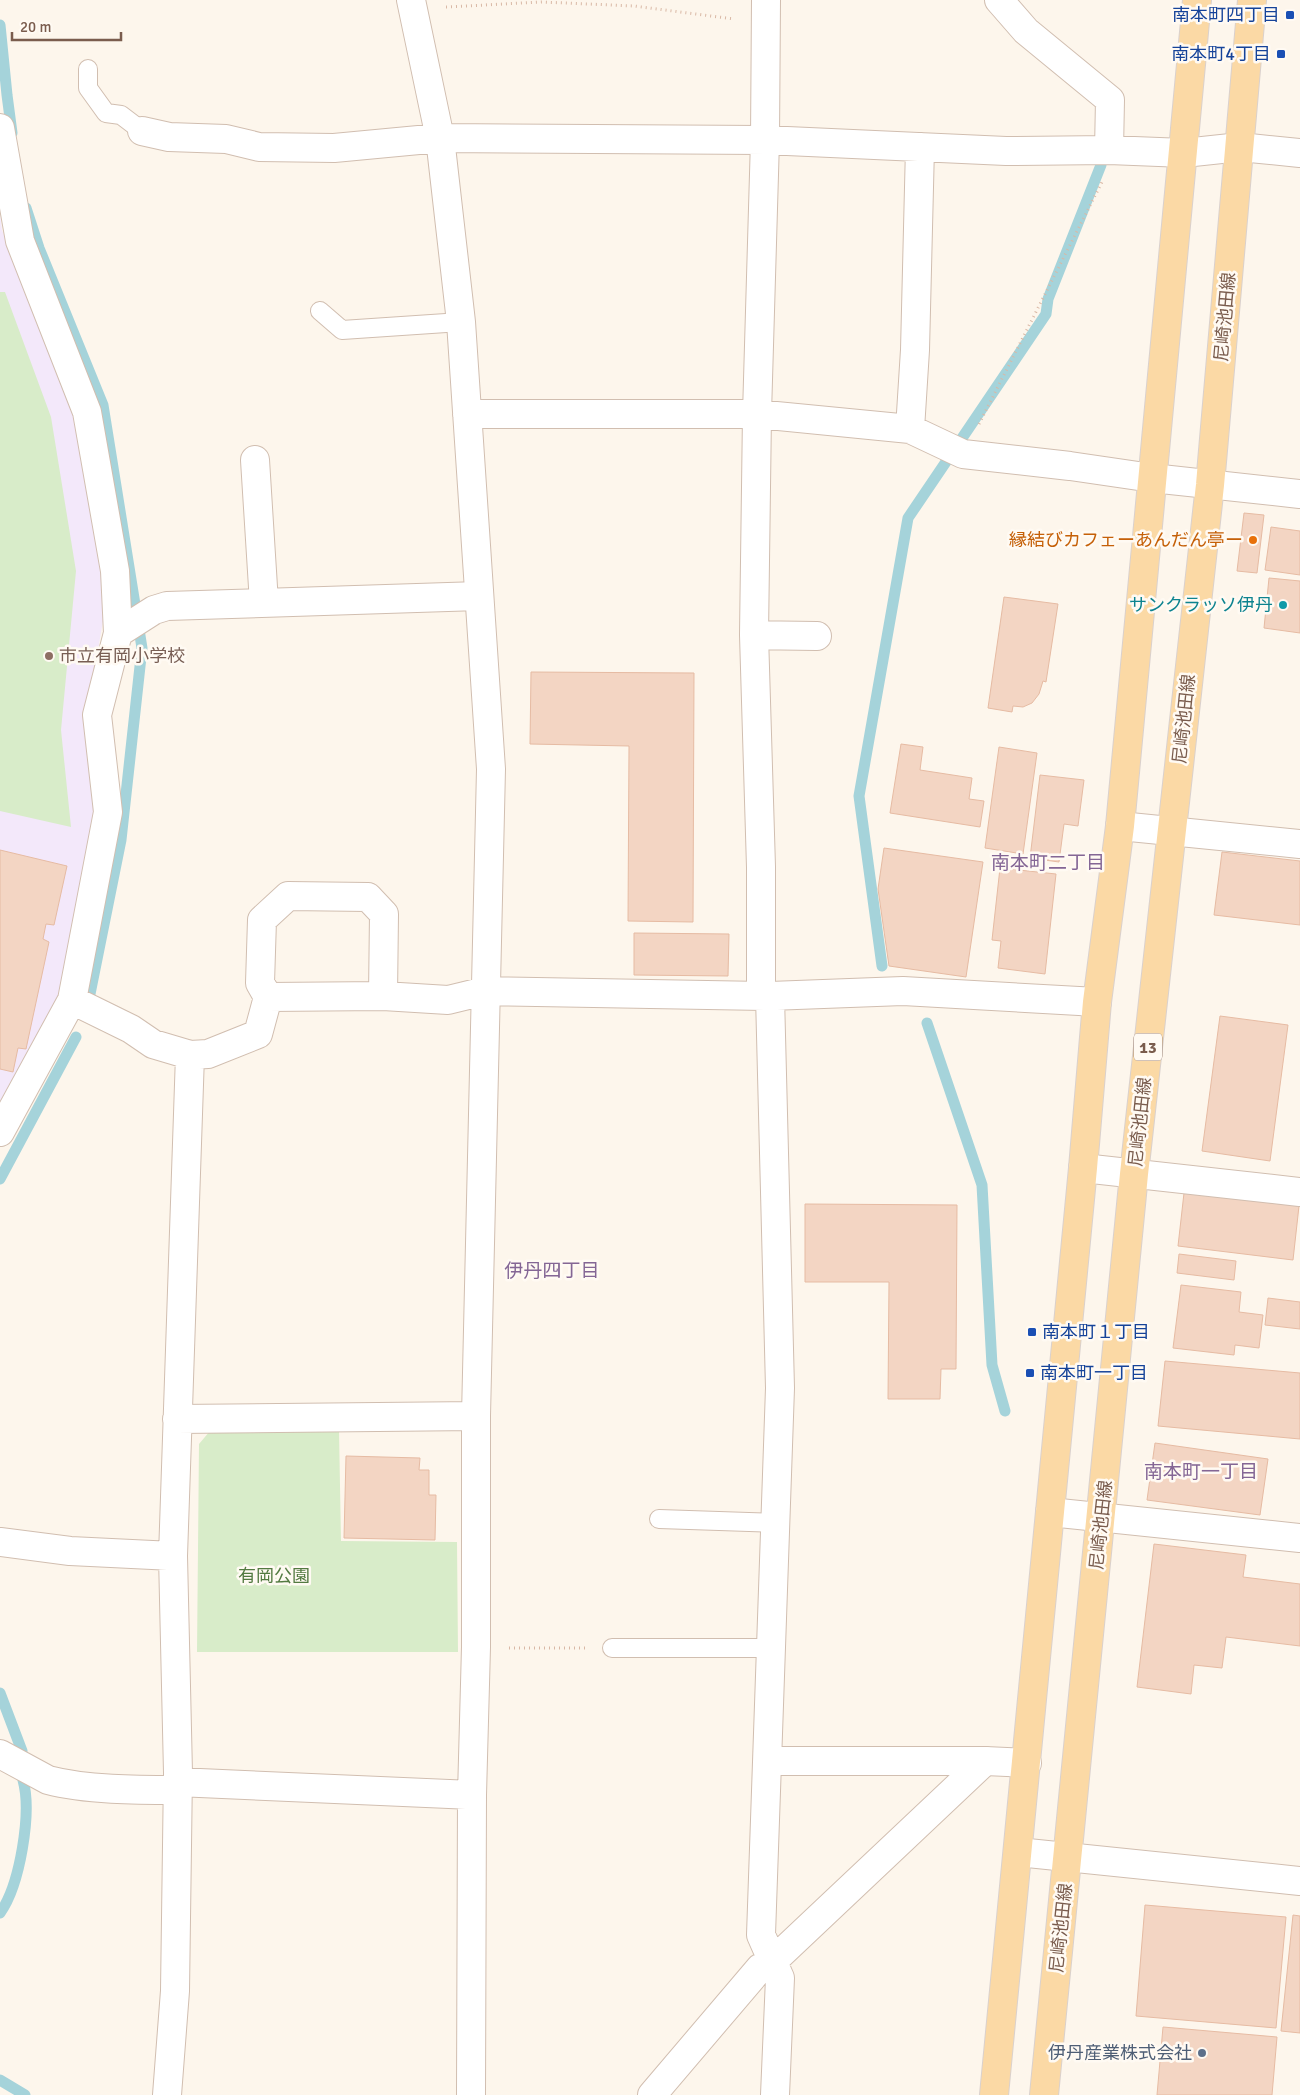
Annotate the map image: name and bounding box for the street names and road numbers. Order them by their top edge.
street label: 尼崎池田線 [1210,271,1240,363]
street label: 尼崎池田線 [1168,673,1200,765]
road number: 13 [1134,1034,1162,1060]
street label: 尼崎池田線 [1124,1076,1156,1168]
street label: 尼崎池田線 [1085,1479,1117,1571]
street label: 尼崎池田線 [1045,1882,1077,1974]

